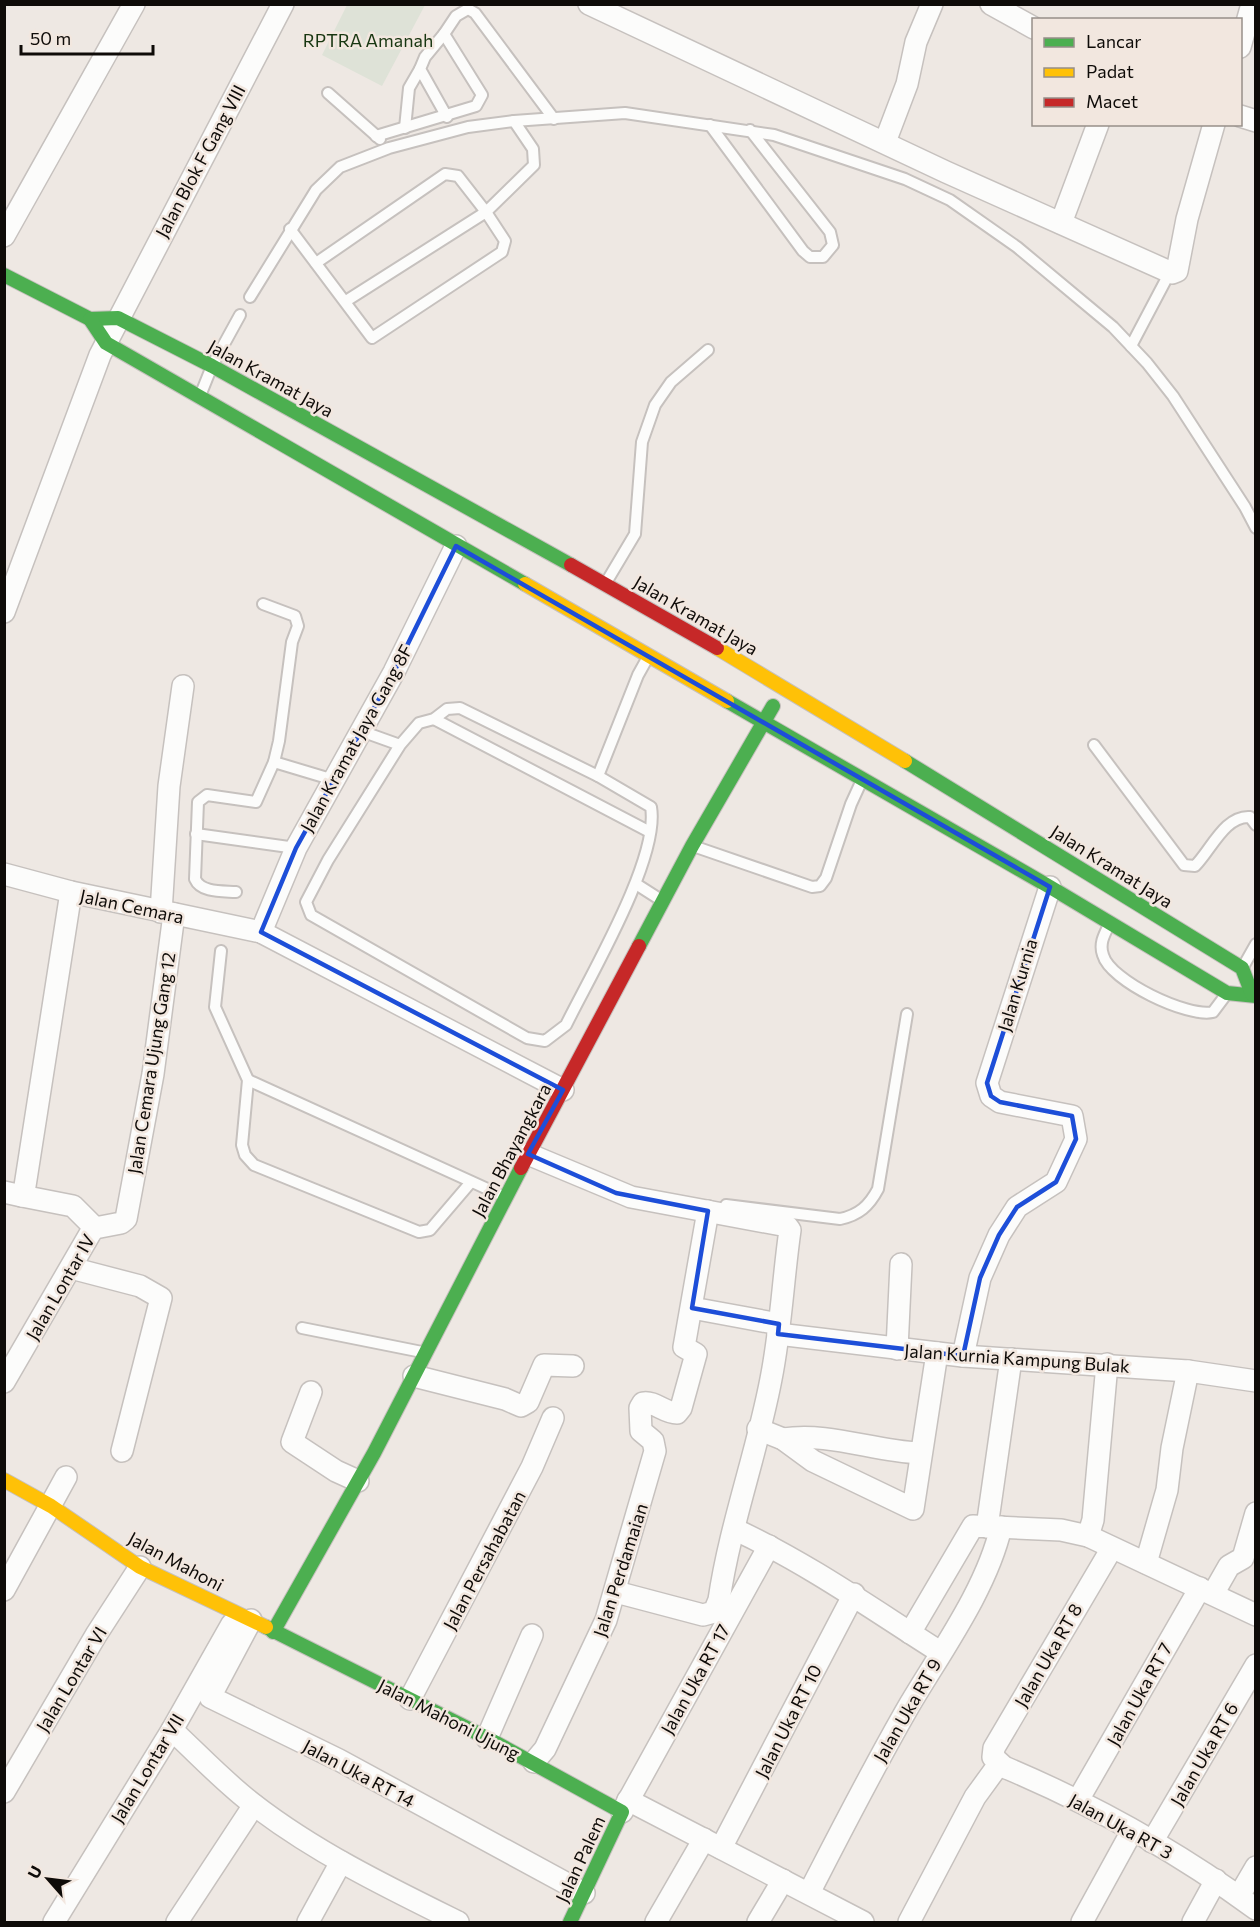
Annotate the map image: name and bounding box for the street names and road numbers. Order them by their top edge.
street label: Jalan Blok F Gang VIII [150,81,250,241]
street label: Jalan Kramat Jaya [205,334,337,422]
street label: Jalan Kramat Jaya [630,571,762,659]
street label: Jalan Kramat Jaya Gang 8F [295,641,417,835]
street label: Jalan Kramat Jaya [1047,820,1177,912]
street label: Jalan Cemara [78,884,186,928]
street label: Jalan Kurnia [992,936,1042,1034]
street label: Jalan Cemara Ujung Gang 12 [123,950,179,1176]
street label: Jalan Bhayangkara [467,1080,555,1220]
street label: Jalan Lontar IV [21,1230,99,1344]
street label: Jalan Kurnia Kampung Bulak [903,1339,1131,1377]
street label: Jalan Persahabatan [438,1487,530,1633]
street label: Jalan Perdamaian [588,1500,652,1640]
street label: Jalan Mahoni [125,1527,227,1595]
street label: Jalan Uka RT 8 [1010,1599,1087,1711]
street label: Jalan Uka RT 17 [656,1620,734,1738]
street label: Jalan Lontar VI [31,1623,111,1735]
street label: Jalan Uka RT 7 [1102,1639,1176,1749]
street label: Jalan Uka RT 9 [869,1654,945,1766]
street label: Jalan Uka RT 10 [750,1661,826,1781]
street label: Jalan Mahoni Ujung [374,1674,524,1764]
street label: Jalan Uka RT 6 [1166,1698,1242,1810]
street label: Jalan Lontar VII [106,1709,188,1827]
street label: Jalan Uka RT 14 [299,1734,419,1812]
street label: Jalan Uka RT 3 [1065,1788,1177,1864]
street label: Jalan Palem [550,1812,610,1906]

